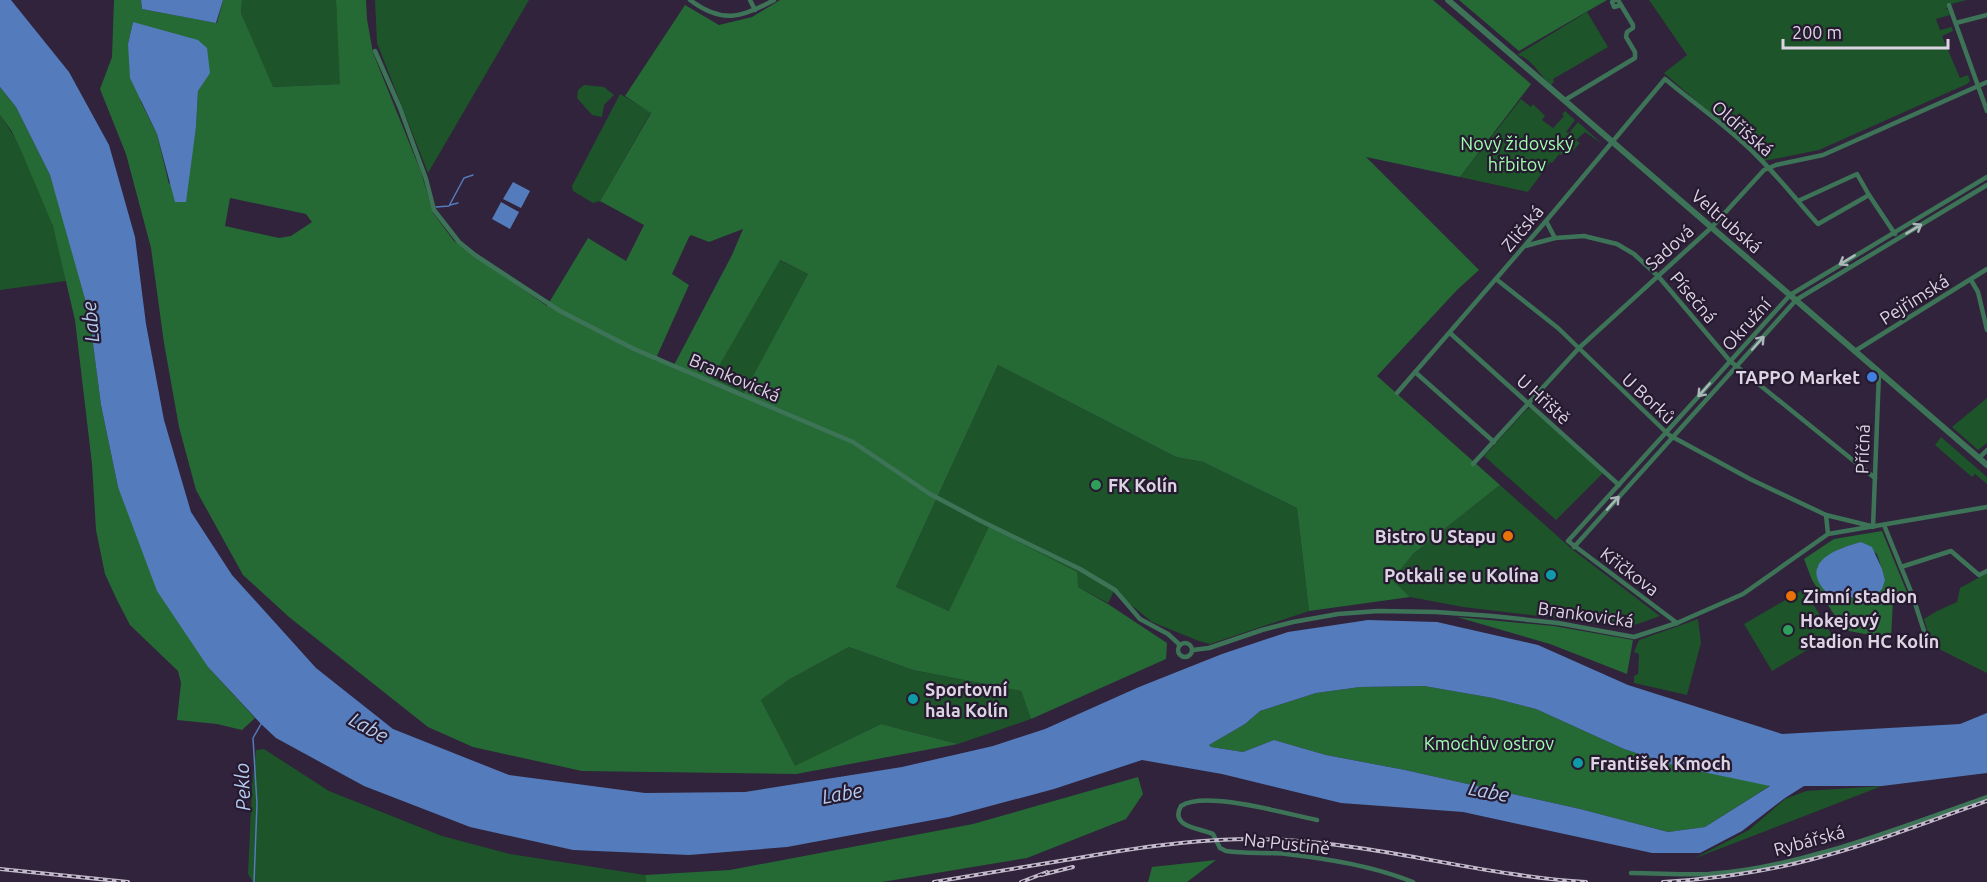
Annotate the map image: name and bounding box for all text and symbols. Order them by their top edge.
scale bar [1783,12,1948,50]
text: 200 m [1792,22,1842,42]
street label: Oldřišská [1708,96,1778,160]
park label: Nový židovský hřbitov [1460,133,1574,174]
street label: Veltrubská [1688,185,1766,257]
street label: Zličská [1497,201,1547,255]
street label: Sadová [1641,220,1697,274]
one-way arrow [1905,223,1922,235]
one-way arrow [1839,255,1856,267]
street label: Písečná [1667,267,1721,327]
street label: Pejřimská [1876,270,1952,328]
street label: Okružní [1717,293,1775,354]
water label: Labe [77,301,103,343]
one-way arrow [1751,336,1765,351]
street label: Brankovická [687,349,783,405]
place label: TAPPO Market [1736,367,1860,387]
street label: U Borků [1619,369,1679,427]
street label: U Hřiště [1513,370,1575,428]
marker: TAPPO Market [1865,370,1879,384]
one-way arrow [1697,383,1711,398]
street label: Příčná [1851,424,1873,474]
place label: FK Kolín [1108,475,1178,495]
marker: FK Kolín [1089,478,1103,492]
one-way arrow [1606,496,1620,511]
place label: Bistro U Stapu [1375,526,1496,546]
marker: Bistro U Stapu [1501,529,1515,543]
street label: Křičkova [1597,543,1663,599]
place label: Potkali se u Kolína [1384,565,1539,585]
marker: Potkali se u Kolína [1544,568,1558,582]
place label: Zimní stadion [1803,586,1917,606]
marker: Zimní stadion [1784,589,1798,603]
street label: Brankovická [1537,597,1635,631]
place label: Hokejový stadion HC Kolín [1800,610,1939,651]
marker: Hokejový stadion HC Kolín [1781,623,1795,637]
place label: Sportovní hala Kolín [925,679,1008,720]
marker: Sportovní hala Kolín [906,692,920,706]
water label: Labe [346,707,392,747]
park label: Kmochův ostrov [1424,733,1554,753]
place label: František Kmoch [1590,753,1731,773]
marker: František Kmoch [1571,756,1585,770]
water label: Peklo [230,762,254,811]
water label: Labe [1467,776,1511,806]
water label: Labe [820,778,864,808]
street label: Rybářská [1771,821,1847,859]
street label: Na Pustině [1243,829,1331,857]

